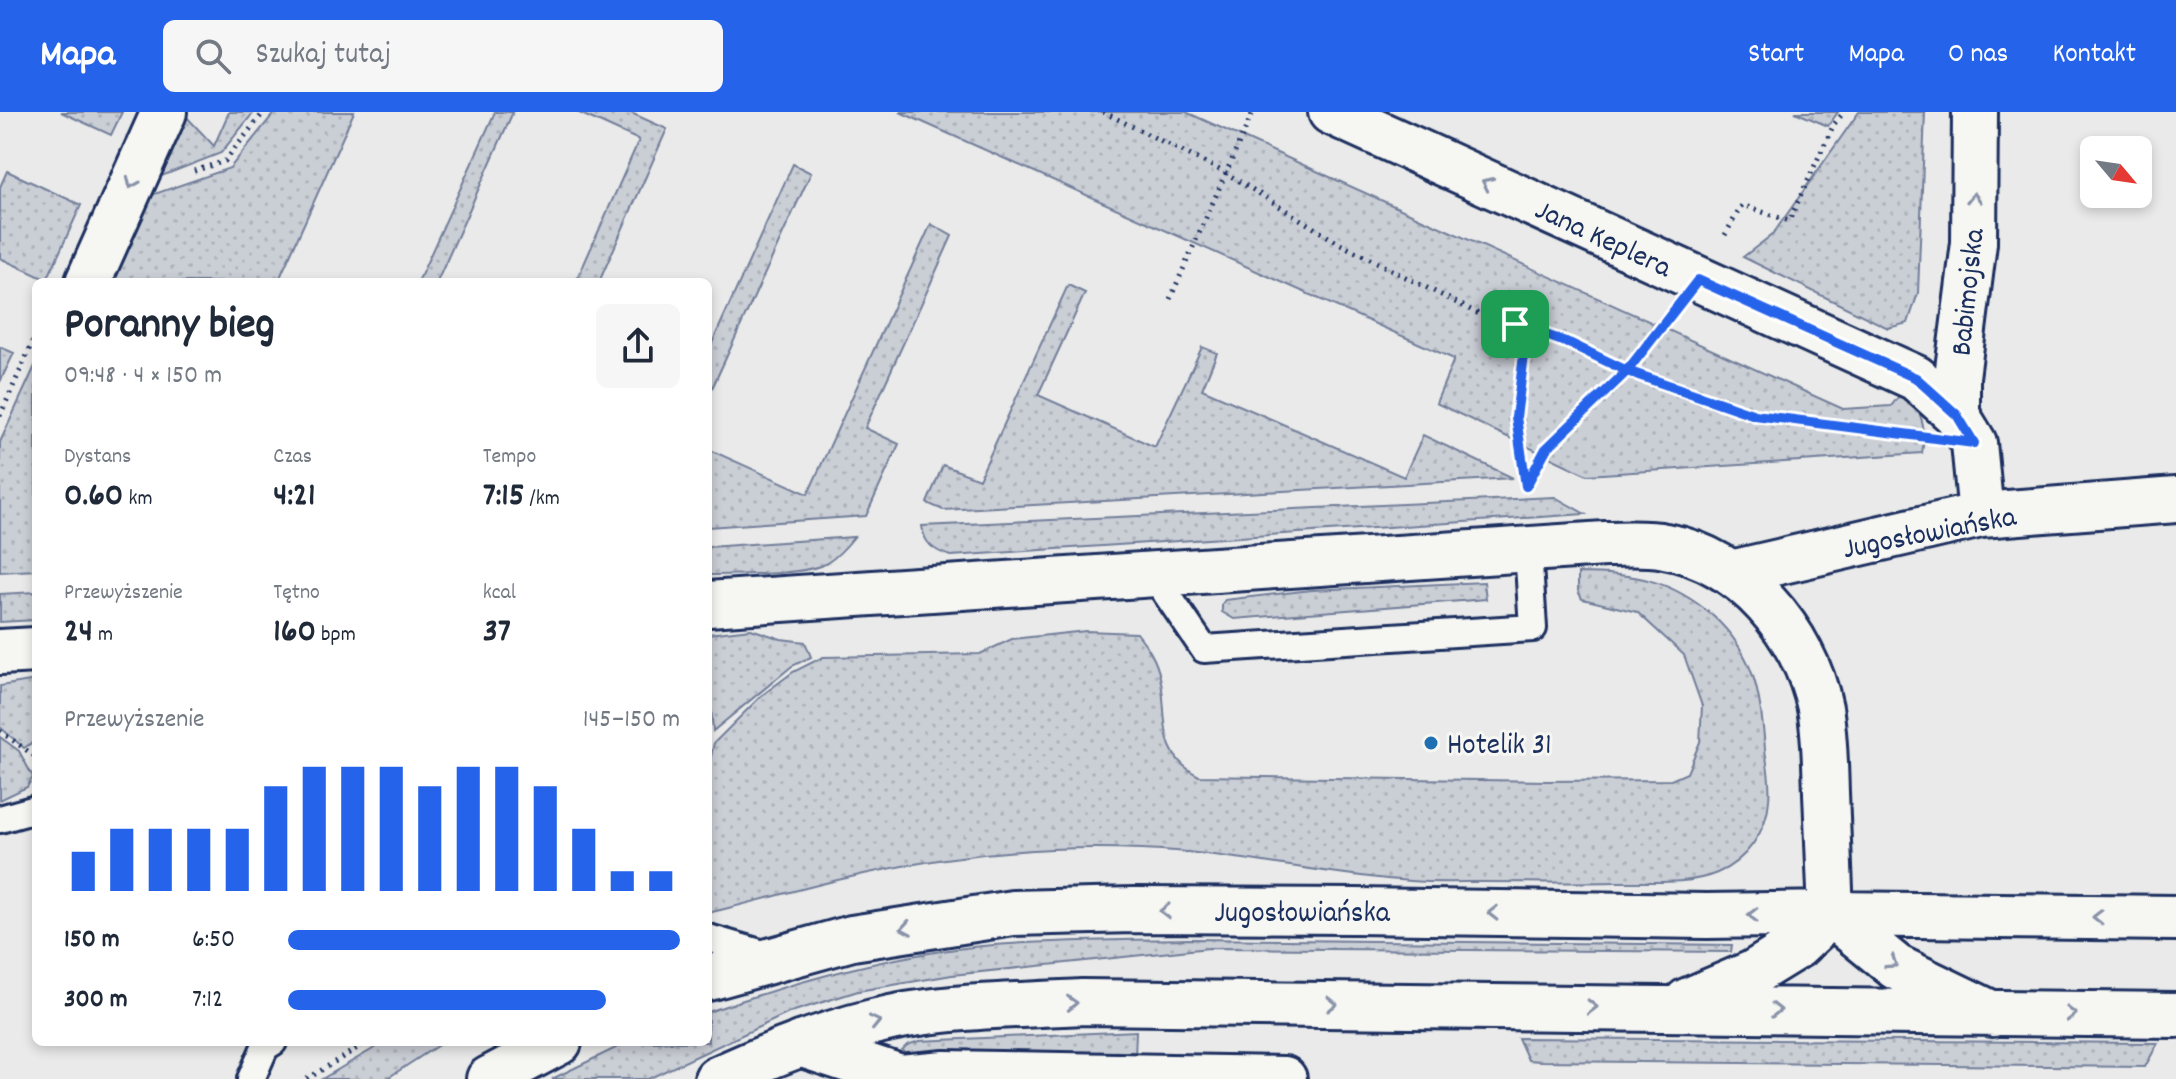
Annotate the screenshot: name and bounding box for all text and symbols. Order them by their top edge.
search box [163,20,723,92]
text: Mapa [40,29,115,84]
icon: search [191,34,235,78]
text: Szukaj tutaj [255,35,391,78]
text: Start [1748,36,1804,76]
text: Mapa [1848,36,1904,76]
text: O nas [1948,36,2008,76]
text: Kontakt [2052,36,2136,76]
north arrow [2080,136,2152,208]
map controls [2080,136,2152,208]
one-way arrow [125,175,141,189]
one-way arrow [1480,177,1495,193]
street label: Jana Keplera [1527,191,1678,292]
one-way arrow [1965,191,1983,204]
street label: Babimojska [1942,226,1999,358]
pin [1481,290,1549,358]
text: Poranny bieg [64,296,275,359]
icon: arrive [1493,302,1537,346]
button: share [596,304,680,388]
text: 09:48 · 4 × 150 m [64,358,222,395]
text: Dystans [64,442,131,473]
text: Czas [273,442,312,473]
text: Tempo [483,442,536,473]
text: 0.60 [64,473,123,522]
text: 4:21 [273,473,315,522]
text: 7:15 [483,473,525,522]
text: km [123,484,153,515]
text: /km [525,484,560,515]
street label: Jugosłowiańska [1840,497,2021,573]
text: Przewyższenie [64,578,183,609]
text: Tętno [273,578,320,609]
text: kcal [483,578,516,609]
text: 24 [64,609,93,658]
text: 160 [273,609,316,658]
text: 37 [483,609,511,658]
text: m [93,620,113,651]
text: bpm [316,620,356,651]
text: Przewyższenie [64,702,204,739]
text: 145–150 m [583,702,680,739]
place label: Hotelik 31 [1447,726,1552,769]
marker: Hotelik 31 [1422,734,1440,752]
street label: Jugosłowiańska [1214,894,1391,937]
one-way arrow [1158,902,1171,919]
one-way arrow [1486,904,1499,922]
one-way arrow [1746,907,1759,924]
one-way arrow [2091,909,2104,926]
one-way arrow [900,919,913,936]
text: 150 m [64,922,120,959]
text: 6:50 [192,922,235,959]
one-way arrow [1883,953,1897,968]
text: 300 m [64,982,128,1019]
text: 7:12 [192,982,223,1019]
one-way arrow [1066,995,1079,1012]
one-way arrow [1326,995,1339,1012]
one-way arrow [1586,998,1599,1016]
one-way arrow [1770,1001,1783,1019]
one-way arrow [2065,1005,2078,1023]
one-way arrow [868,1014,882,1031]

